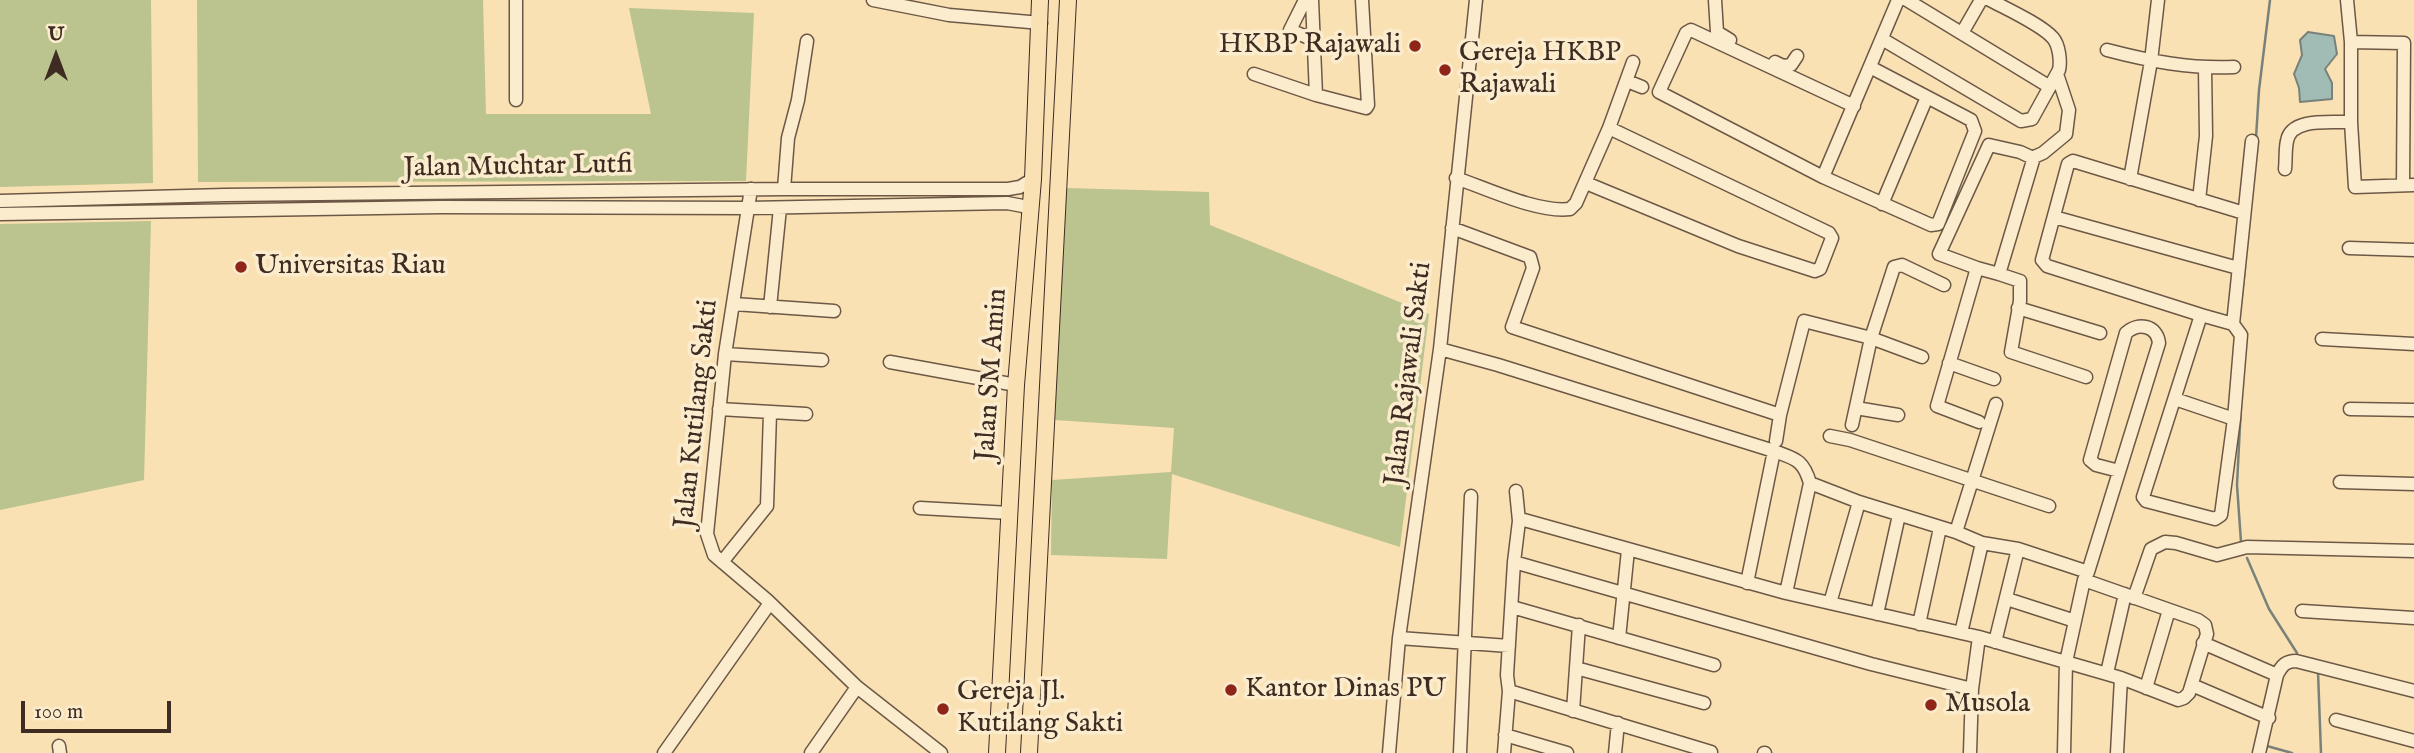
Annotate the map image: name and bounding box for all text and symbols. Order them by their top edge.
north arrow [21,21,91,91]
text: U [48,23,64,47]
place label: HKBP Rajawali [1219,29,1401,63]
place label: Gereja HKBP Rajawali [1459,37,1621,103]
marker: HKBP Rajawali [1407,38,1423,54]
marker: Gereja HKBP Rajawali [1437,62,1453,78]
street label: Jalan Muchtar Lutfi [403,149,633,187]
place label: Universitas Riau [255,250,446,284]
marker: Universitas Riau [233,259,249,275]
street label: Jalan Rajawali Sakti [1380,260,1440,488]
street label: Jalan SM Amin [970,287,1016,463]
street label: Jalan Kutilang Sakti [669,298,727,530]
place label: Kantor Dinas PU [1245,673,1446,707]
place label: Gereja Jl. Kutilang Sakti [957,676,1123,742]
marker: Kantor Dinas PU [1223,682,1239,698]
scale bar [24,686,175,730]
place label: Musola [1945,688,2030,722]
marker: Musola [1923,697,1939,713]
text: 100 m [34,699,83,726]
marker: Gereja Jl. Kutilang Sakti [935,701,951,717]

